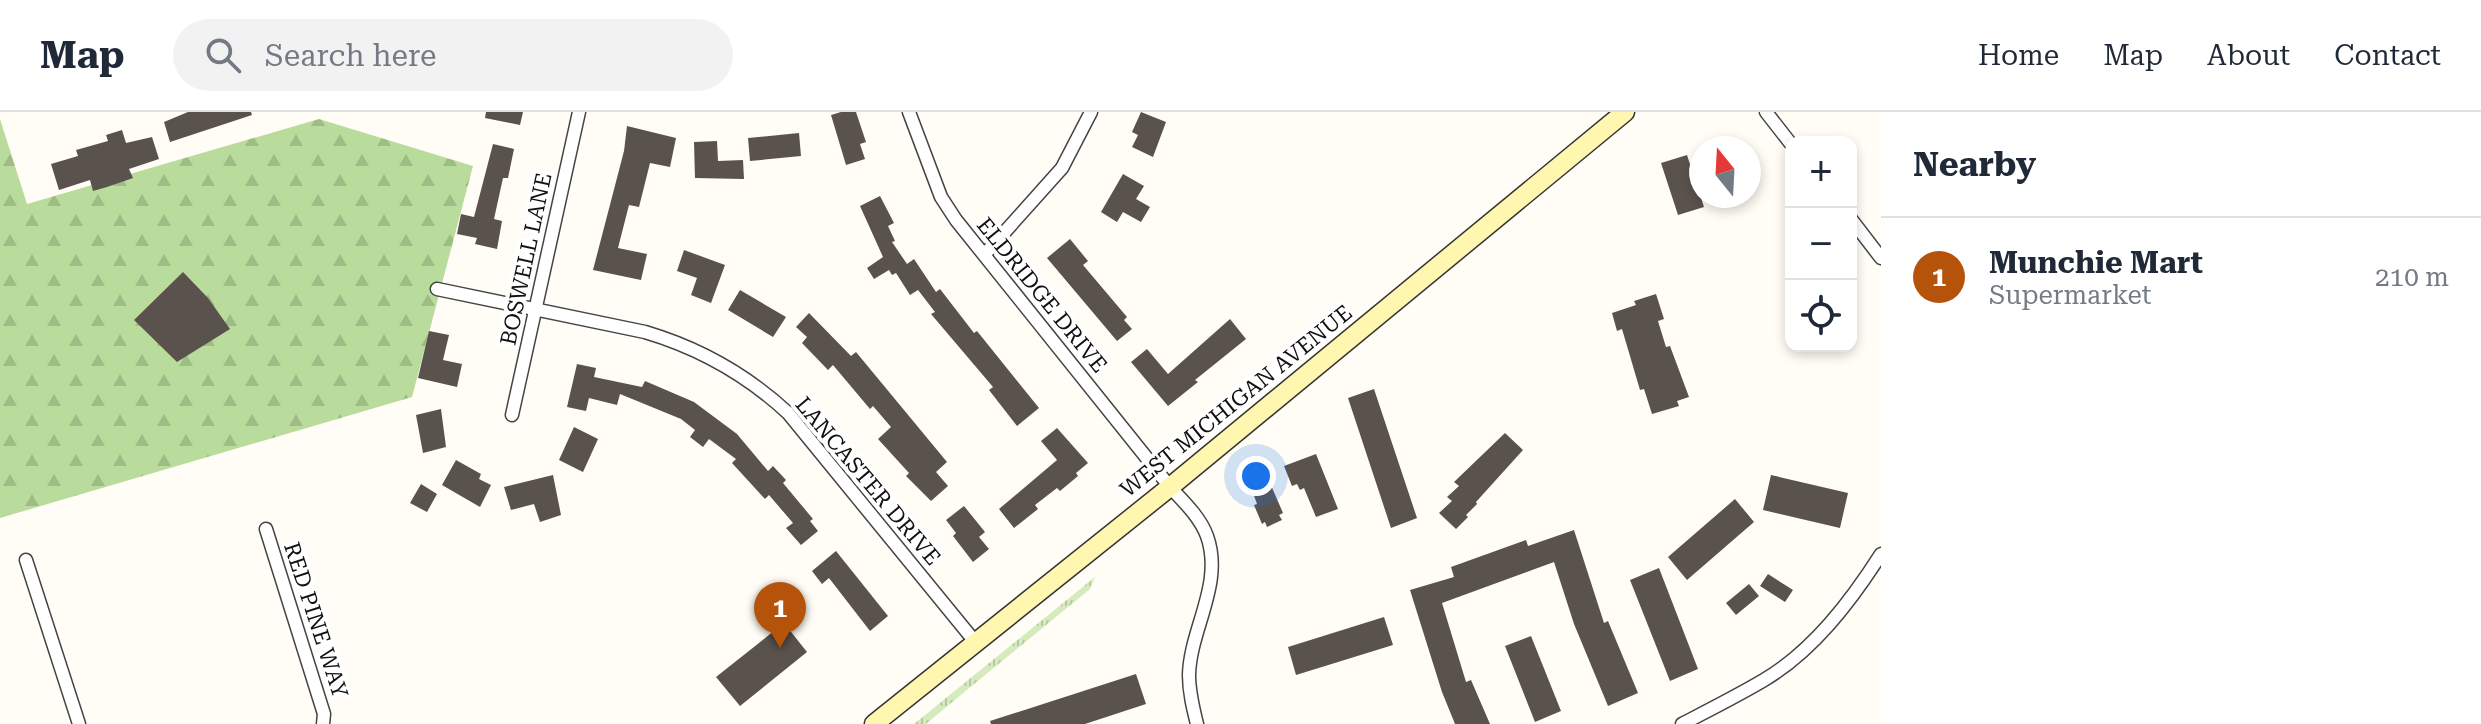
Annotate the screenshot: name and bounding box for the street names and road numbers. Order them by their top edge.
street label: BOSWELL LANE [496,171,556,347]
street label: ELDRIDGE DRIVE [972,213,1112,377]
street label: WEST MICHIGAN AVENUE [1115,300,1357,502]
street label: LANCASTER DRIVE [790,392,946,570]
street label: RED PINE WAY [279,539,353,701]

